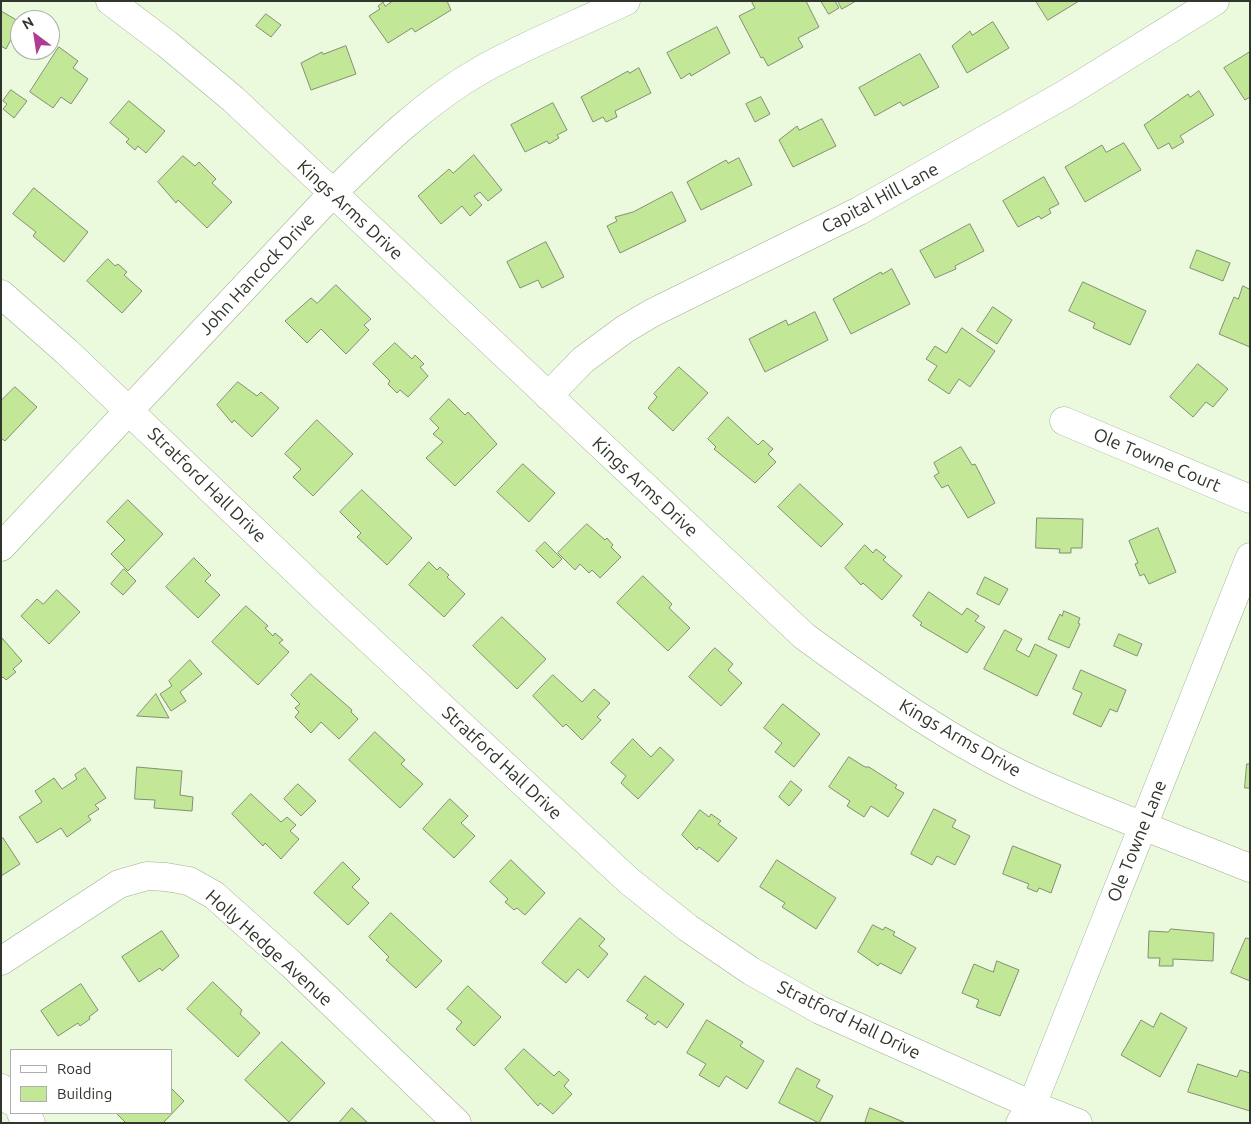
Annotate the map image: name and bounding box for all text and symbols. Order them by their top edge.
north arrow [10,10,60,60]
text: N [19,13,36,33]
street label: Kings Arms Drive [293,155,407,265]
street label: Capital Hill Lane [818,158,942,238]
street label: John Hancock Drive [195,208,319,340]
street label: Stratford Hall Drive [143,423,271,547]
street label: Ole Towne Court [1090,423,1224,497]
street label: Kings Arms Drive [588,432,702,542]
street label: Kings Arms Drive [895,694,1025,782]
street label: Stratford Hall Drive [437,702,567,824]
street label: Ole Towne Lane [1103,777,1171,905]
street label: Holly Hedge Avenue [201,885,337,1011]
street label: Stratford Hall Drive [774,976,924,1064]
legend [10,1049,172,1114]
text: Road [57,1060,92,1077]
text: Building [57,1085,112,1102]

